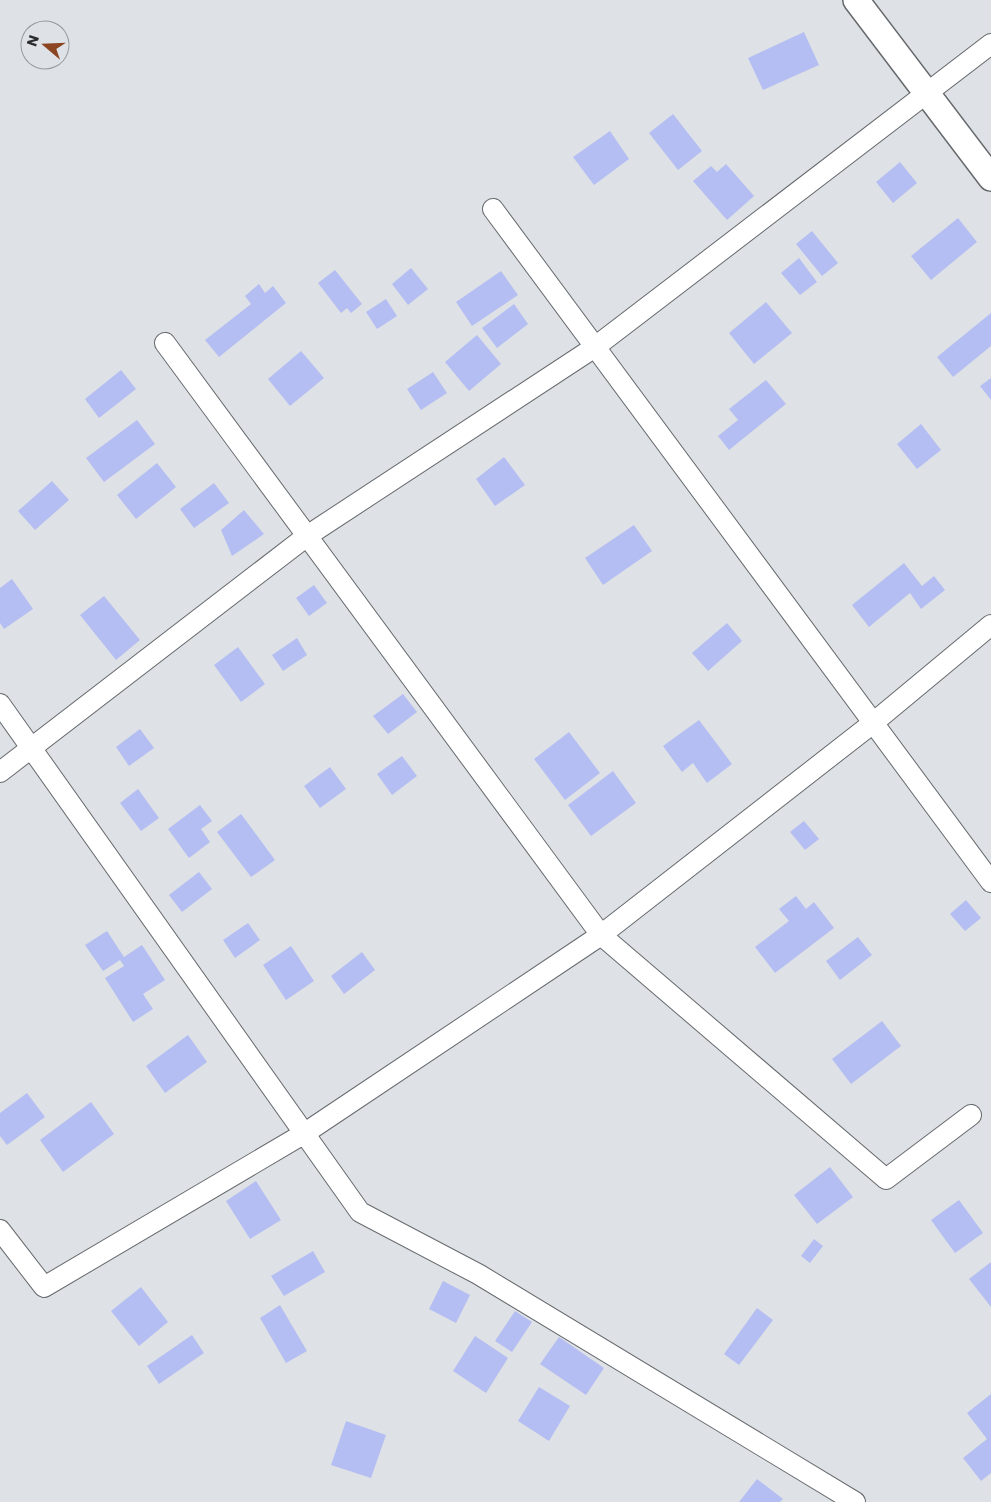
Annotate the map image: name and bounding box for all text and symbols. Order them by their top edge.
north arrow [20,20,70,70]
text: N [22,33,44,49]

